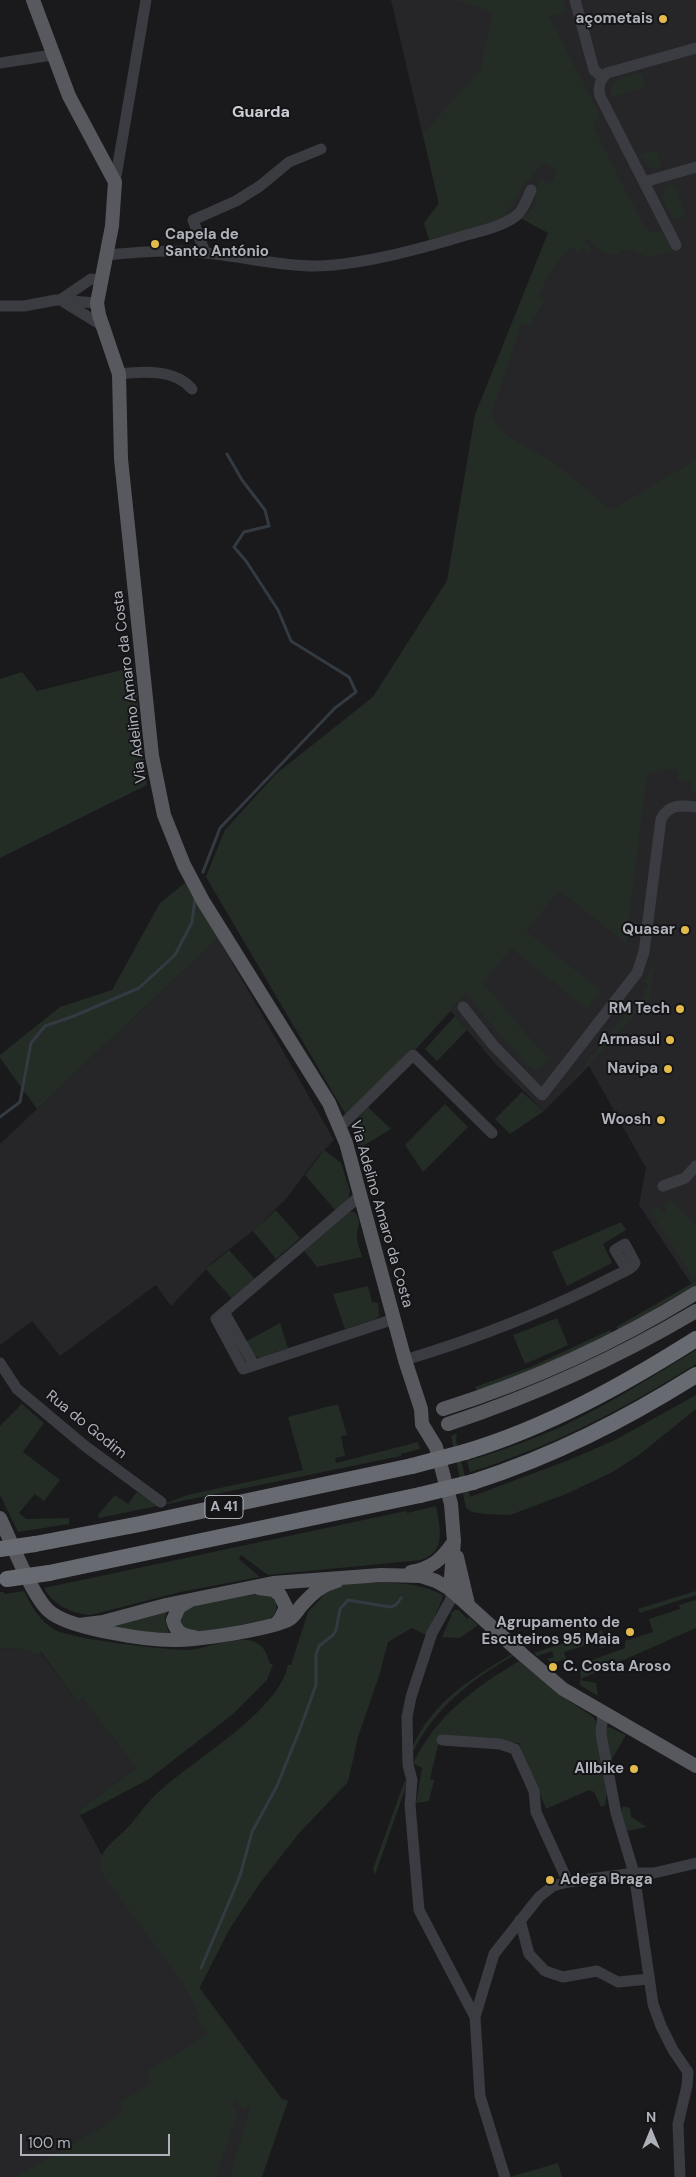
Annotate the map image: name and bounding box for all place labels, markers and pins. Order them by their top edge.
place label: açometais [576,10,653,28]
marker: açometais [657,13,669,25]
place label: Capela de Santo António [165,226,269,261]
marker: Capela de Santo António [149,238,161,250]
place label: Quasar [622,921,675,939]
marker: Quasar [679,924,691,936]
place label: RM Tech [609,1000,670,1018]
marker: RM Tech [674,1003,686,1015]
place label: Armasul [599,1031,660,1049]
marker: Armasul [664,1034,676,1046]
place label: Navipa [607,1060,658,1078]
marker: Navipa [662,1063,674,1075]
place label: Woosh [601,1111,651,1129]
marker: Woosh [655,1114,667,1126]
place label: Agrupamento de Escuteiros 95 Maia [481,1614,620,1649]
marker: Agrupamento de Escuteiros 95 Maia [624,1626,636,1638]
place label: C. Costa Aroso [563,1658,671,1676]
marker: C. Costa Aroso [547,1661,559,1673]
place label: Allbike [574,1760,624,1778]
marker: Allbike [628,1763,640,1775]
place label: Adega Braga [560,1871,652,1889]
marker: Adega Braga [544,1874,556,1886]

